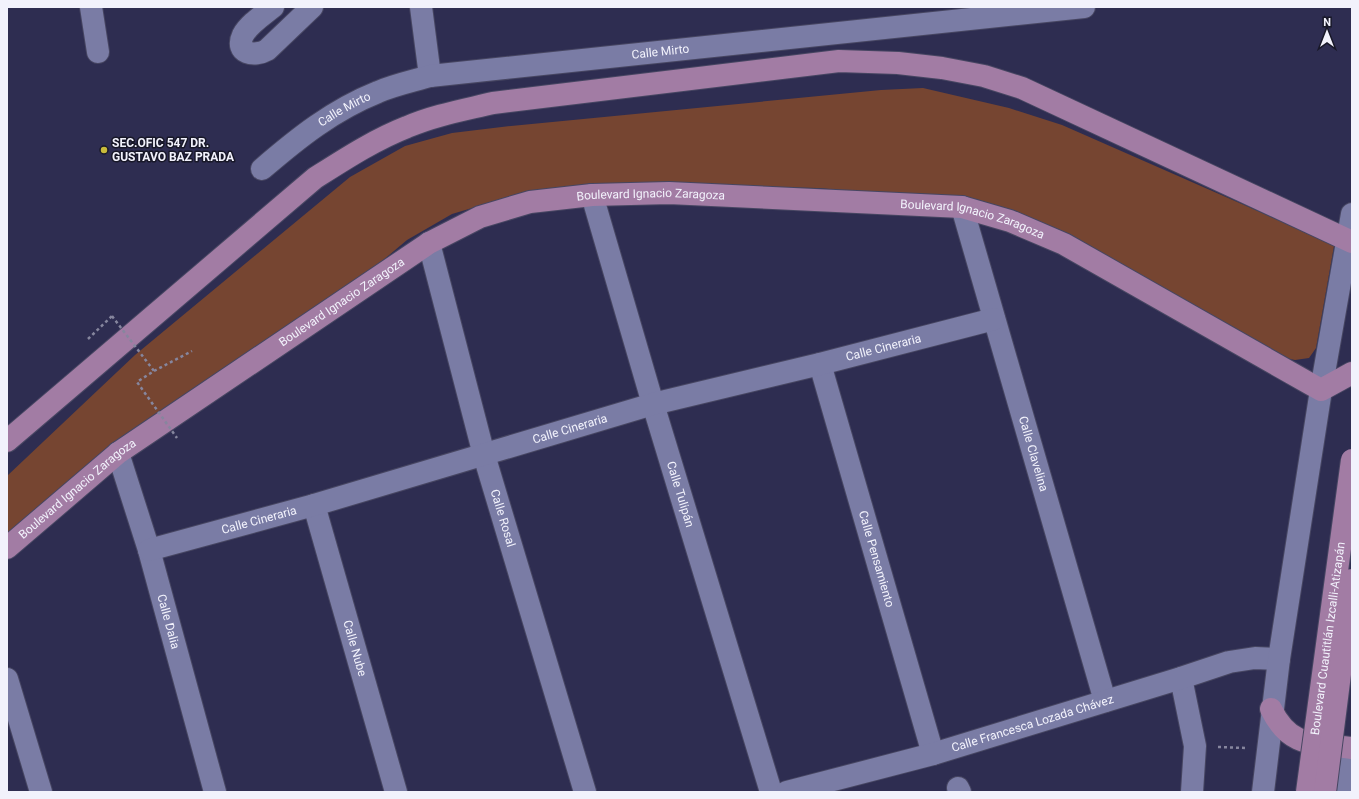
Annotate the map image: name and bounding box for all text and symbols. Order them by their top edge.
north arrow [1307,12,1347,52]
text: N [1323,16,1331,29]
street label: Calle Mirto [631,42,690,62]
street label: Calle Mirto [315,89,373,130]
place label: SEC.OFIC 547 DR. GUSTAVO BAZ PRADA [112,136,235,164]
marker: SEC.OFIC 547 DR. GUSTAVO BAZ PRADA [99,145,109,155]
street label: Boulevard Ignacio Zaragoza [576,186,725,204]
street label: Boulevard Ignacio Zaragoza [900,197,1046,242]
street label: Boulevard Ignacio Zaragoza [276,255,407,349]
street label: Calle Cineraria [844,331,923,364]
street label: Calle Cineraria [531,411,609,447]
street label: Calle Clavelina [1016,415,1051,493]
street label: Boulevard Ignacio Zaragoza [16,436,139,542]
street label: Calle Tulipán [664,459,697,529]
street label: Calle Rosal [488,488,518,549]
street label: Calle Cineraria [220,503,298,537]
street label: Calle Pensamiento [856,509,897,609]
street label: Boulevard Cuautitlán Izcalli-Atizapán [1308,541,1348,736]
street label: Calle Dalia [154,593,183,651]
street label: Calle Nube [340,619,370,678]
street label: Calle Francesca Lozada Chávez [950,692,1115,755]

